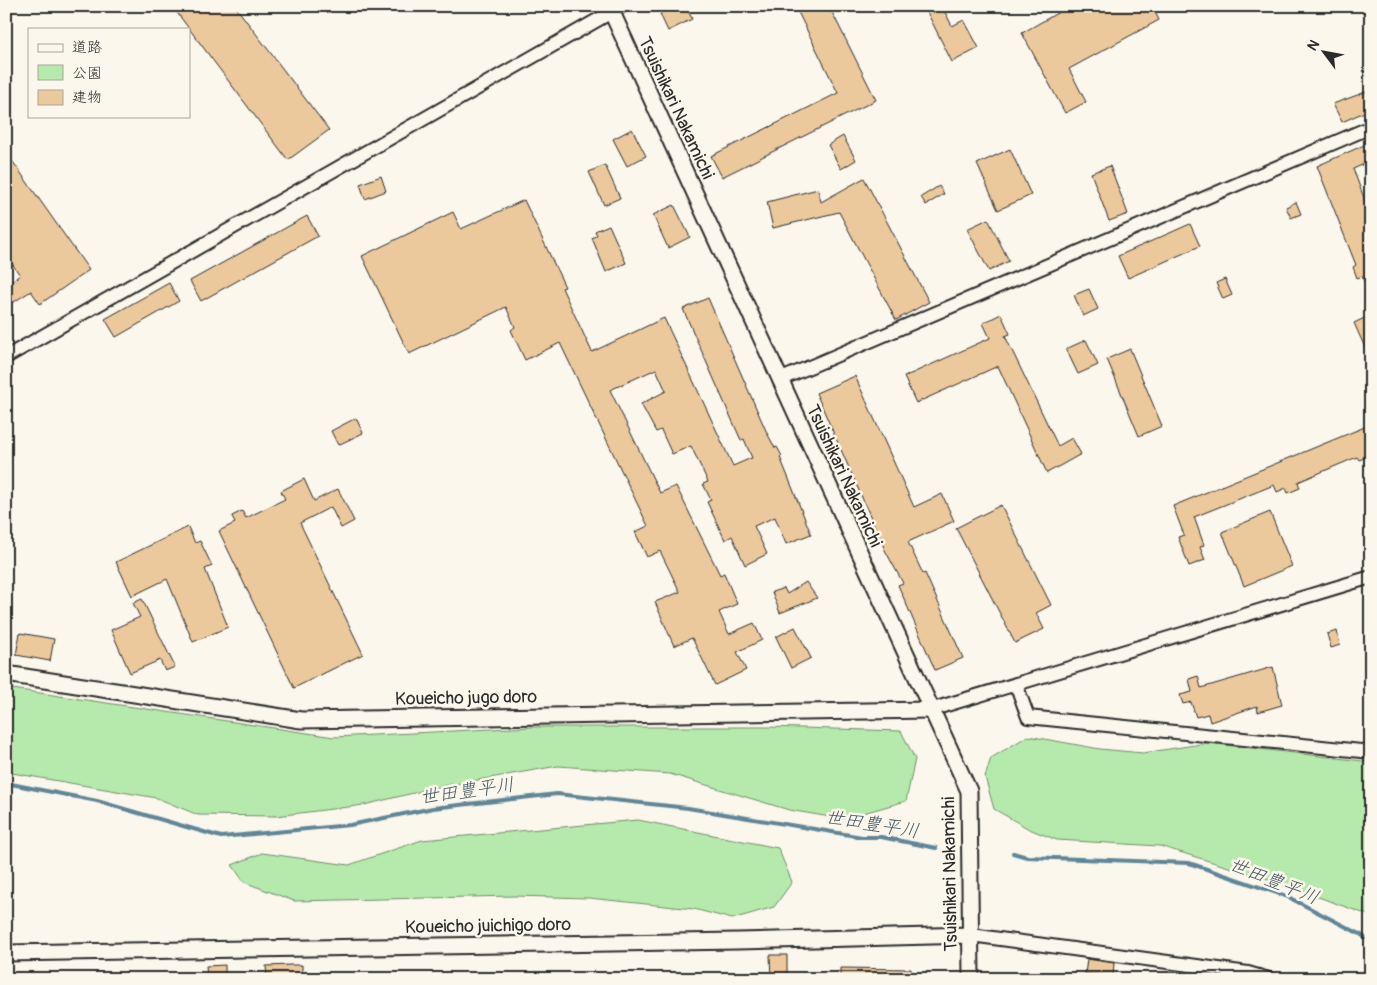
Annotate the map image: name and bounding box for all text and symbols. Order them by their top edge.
legend [28,28,190,118]
north arrow [1300,28,1350,78]
street label: Tsuishikari Nakamichi [633,33,719,183]
text: N [1304,37,1323,54]
text: 道路 [72,38,102,57]
text: 公園 [72,64,102,83]
text: 建物 [72,88,102,107]
street label: Tsuishikari Nakamichi [801,401,887,551]
street label: Koueicho jugo doro [395,685,538,711]
water label: 世田豊平川 [418,773,516,809]
street label: Tsuishikari Nakamichi [937,796,963,952]
water label: 世田豊平川 [823,805,921,843]
water label: 世田豊平川 [1225,852,1323,910]
street label: Koueicho juichigo doro [405,913,572,939]

